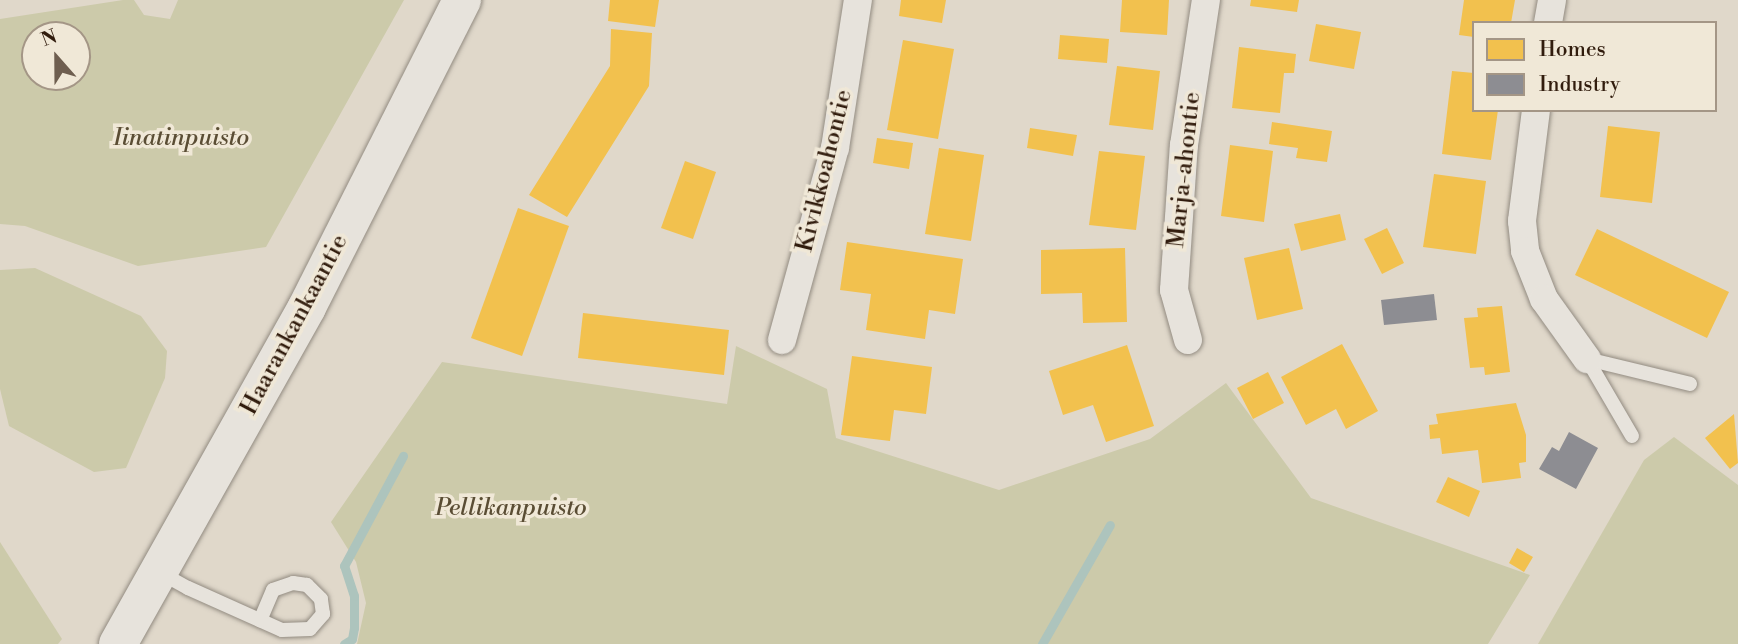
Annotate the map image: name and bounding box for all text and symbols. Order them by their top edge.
north arrow [21,21,91,91]
legend [1472,21,1717,112]
text: N [38,24,61,52]
text: Homes [1539,37,1606,63]
text: Industry [1539,72,1620,98]
street label: Kivikkoahontie [791,87,859,255]
street label: Marja-ahontie [1162,91,1208,249]
park label: Iinatinpuisto [113,125,249,153]
street label: Haarankankaantie [235,230,355,420]
park label: Pellikanpuisto [435,495,587,523]

